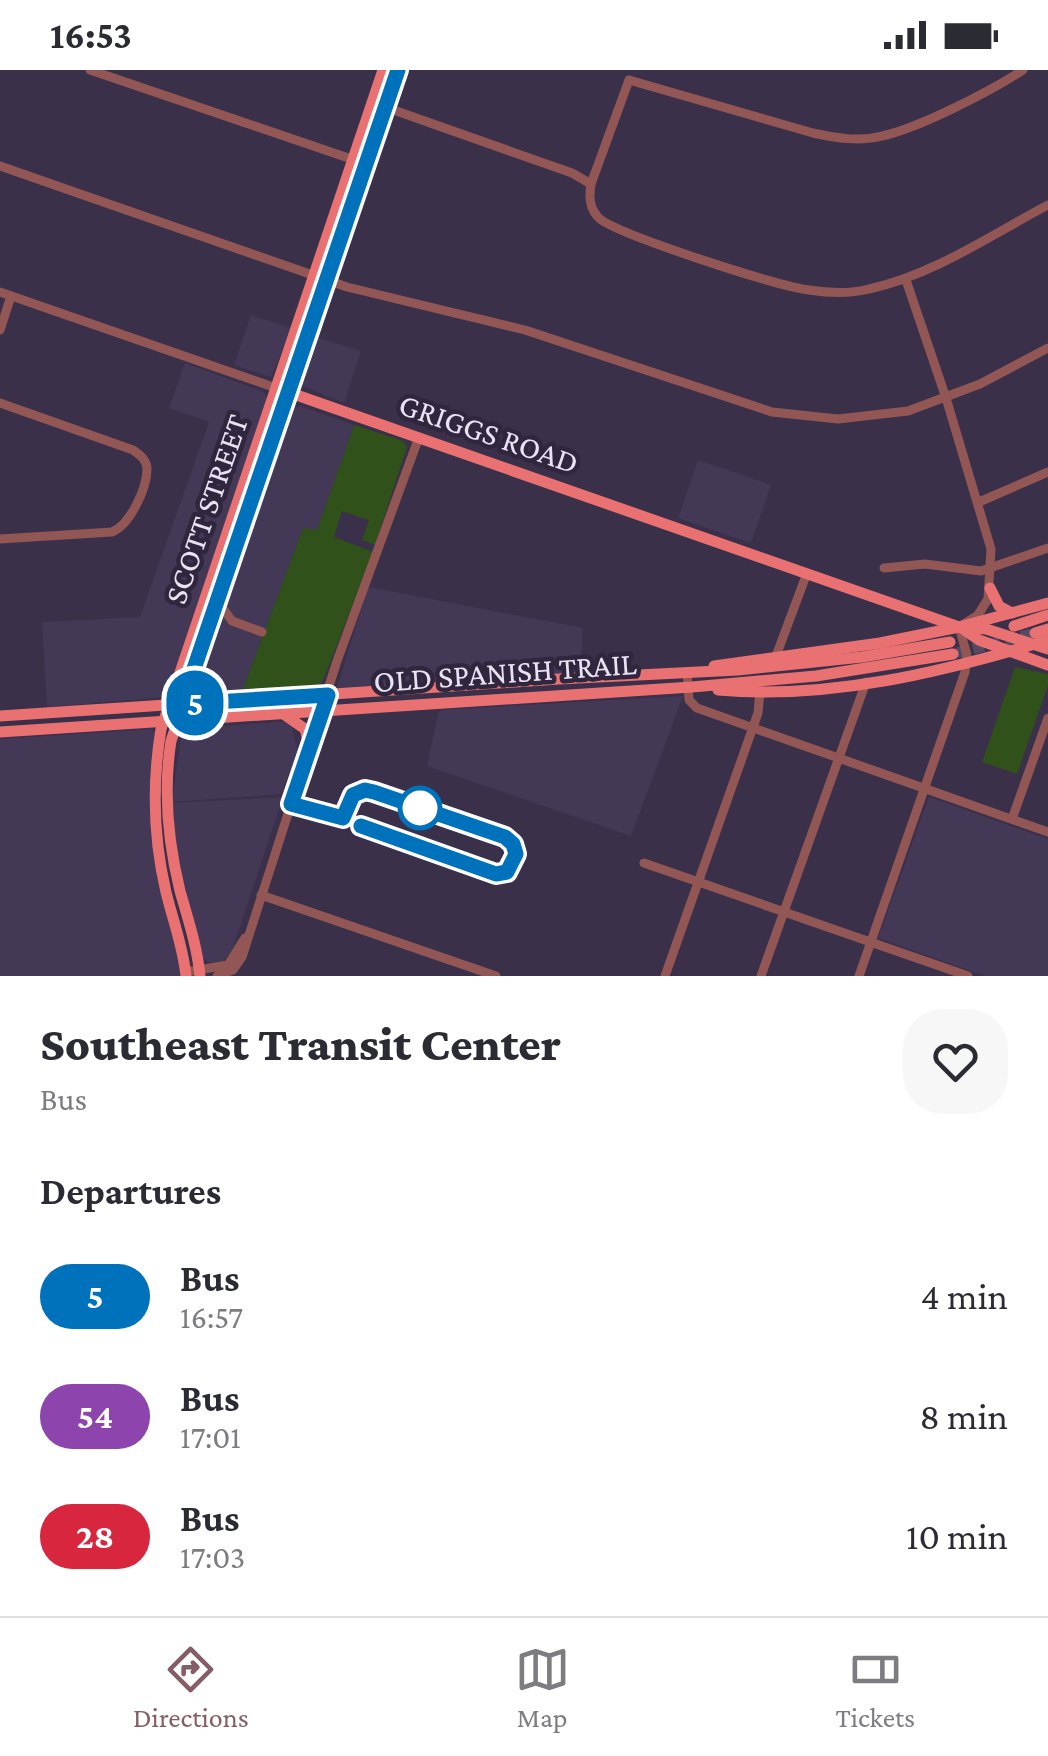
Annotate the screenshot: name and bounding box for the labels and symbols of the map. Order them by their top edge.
street label: GRIGGS ROAD [395,385,583,481]
street label: SCOTT STREET [157,410,255,608]
street label: OLD SPANISH TRAIL [372,645,638,699]
line badge: 5 [162,670,228,736]
unlabelled marker [399,787,441,829]

